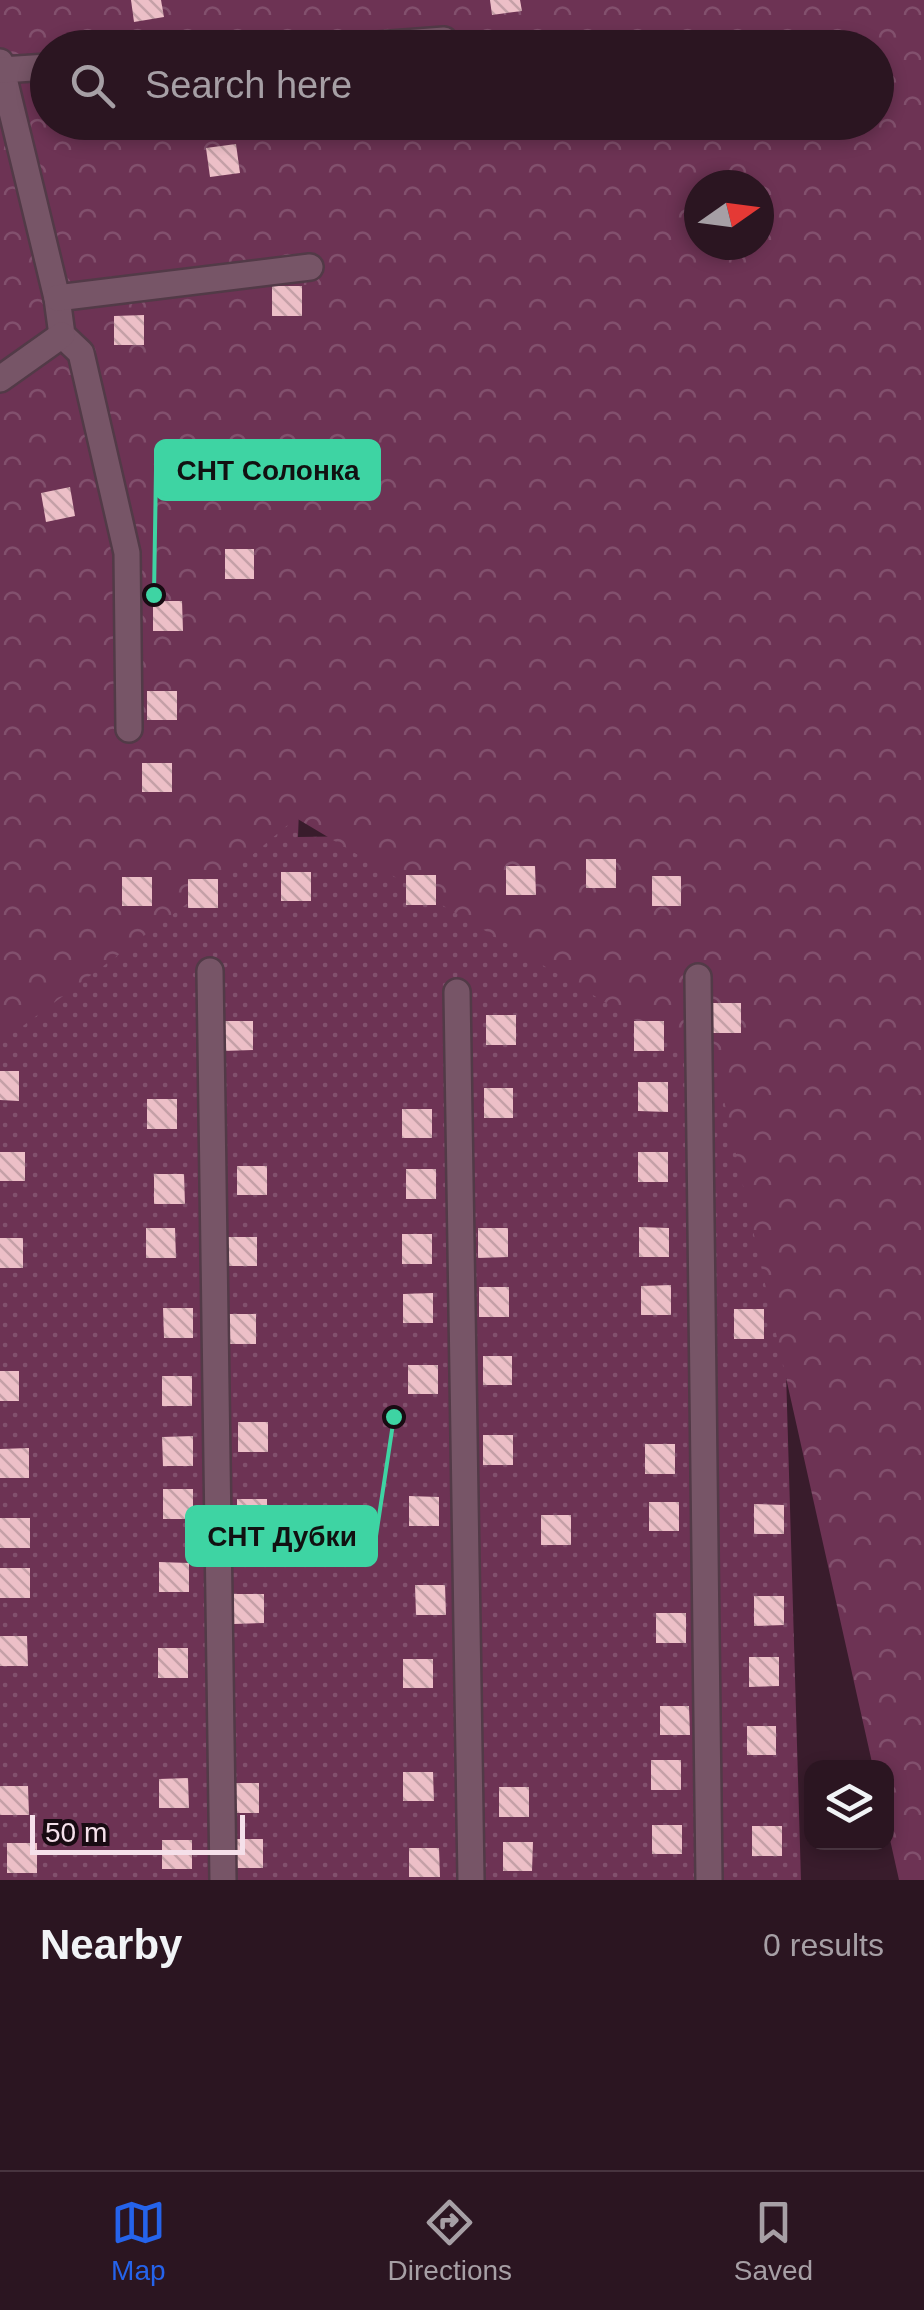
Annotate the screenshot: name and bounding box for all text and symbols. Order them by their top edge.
search box [30,30,894,140]
icon: search [65,58,120,113]
text: Search here [145,64,352,106]
north arrow [684,170,774,260]
callout: СНТ Солонка [156,441,379,499]
text: СНТ Солонка [177,455,360,486]
callout: СНТ Дубки [187,1507,376,1565]
text: СНТ Дубки [207,1521,357,1552]
map controls [804,1760,894,1850]
button: layers [804,1760,894,1850]
scale bar [30,1810,245,1854]
text: 50 m [45,1817,107,1848]
text: Nearby [40,1921,182,1968]
text: 0 results [763,1927,884,1963]
tab: Map [111,2195,166,2287]
tab: Directions [388,2195,512,2287]
tab: Saved [734,2195,813,2287]

